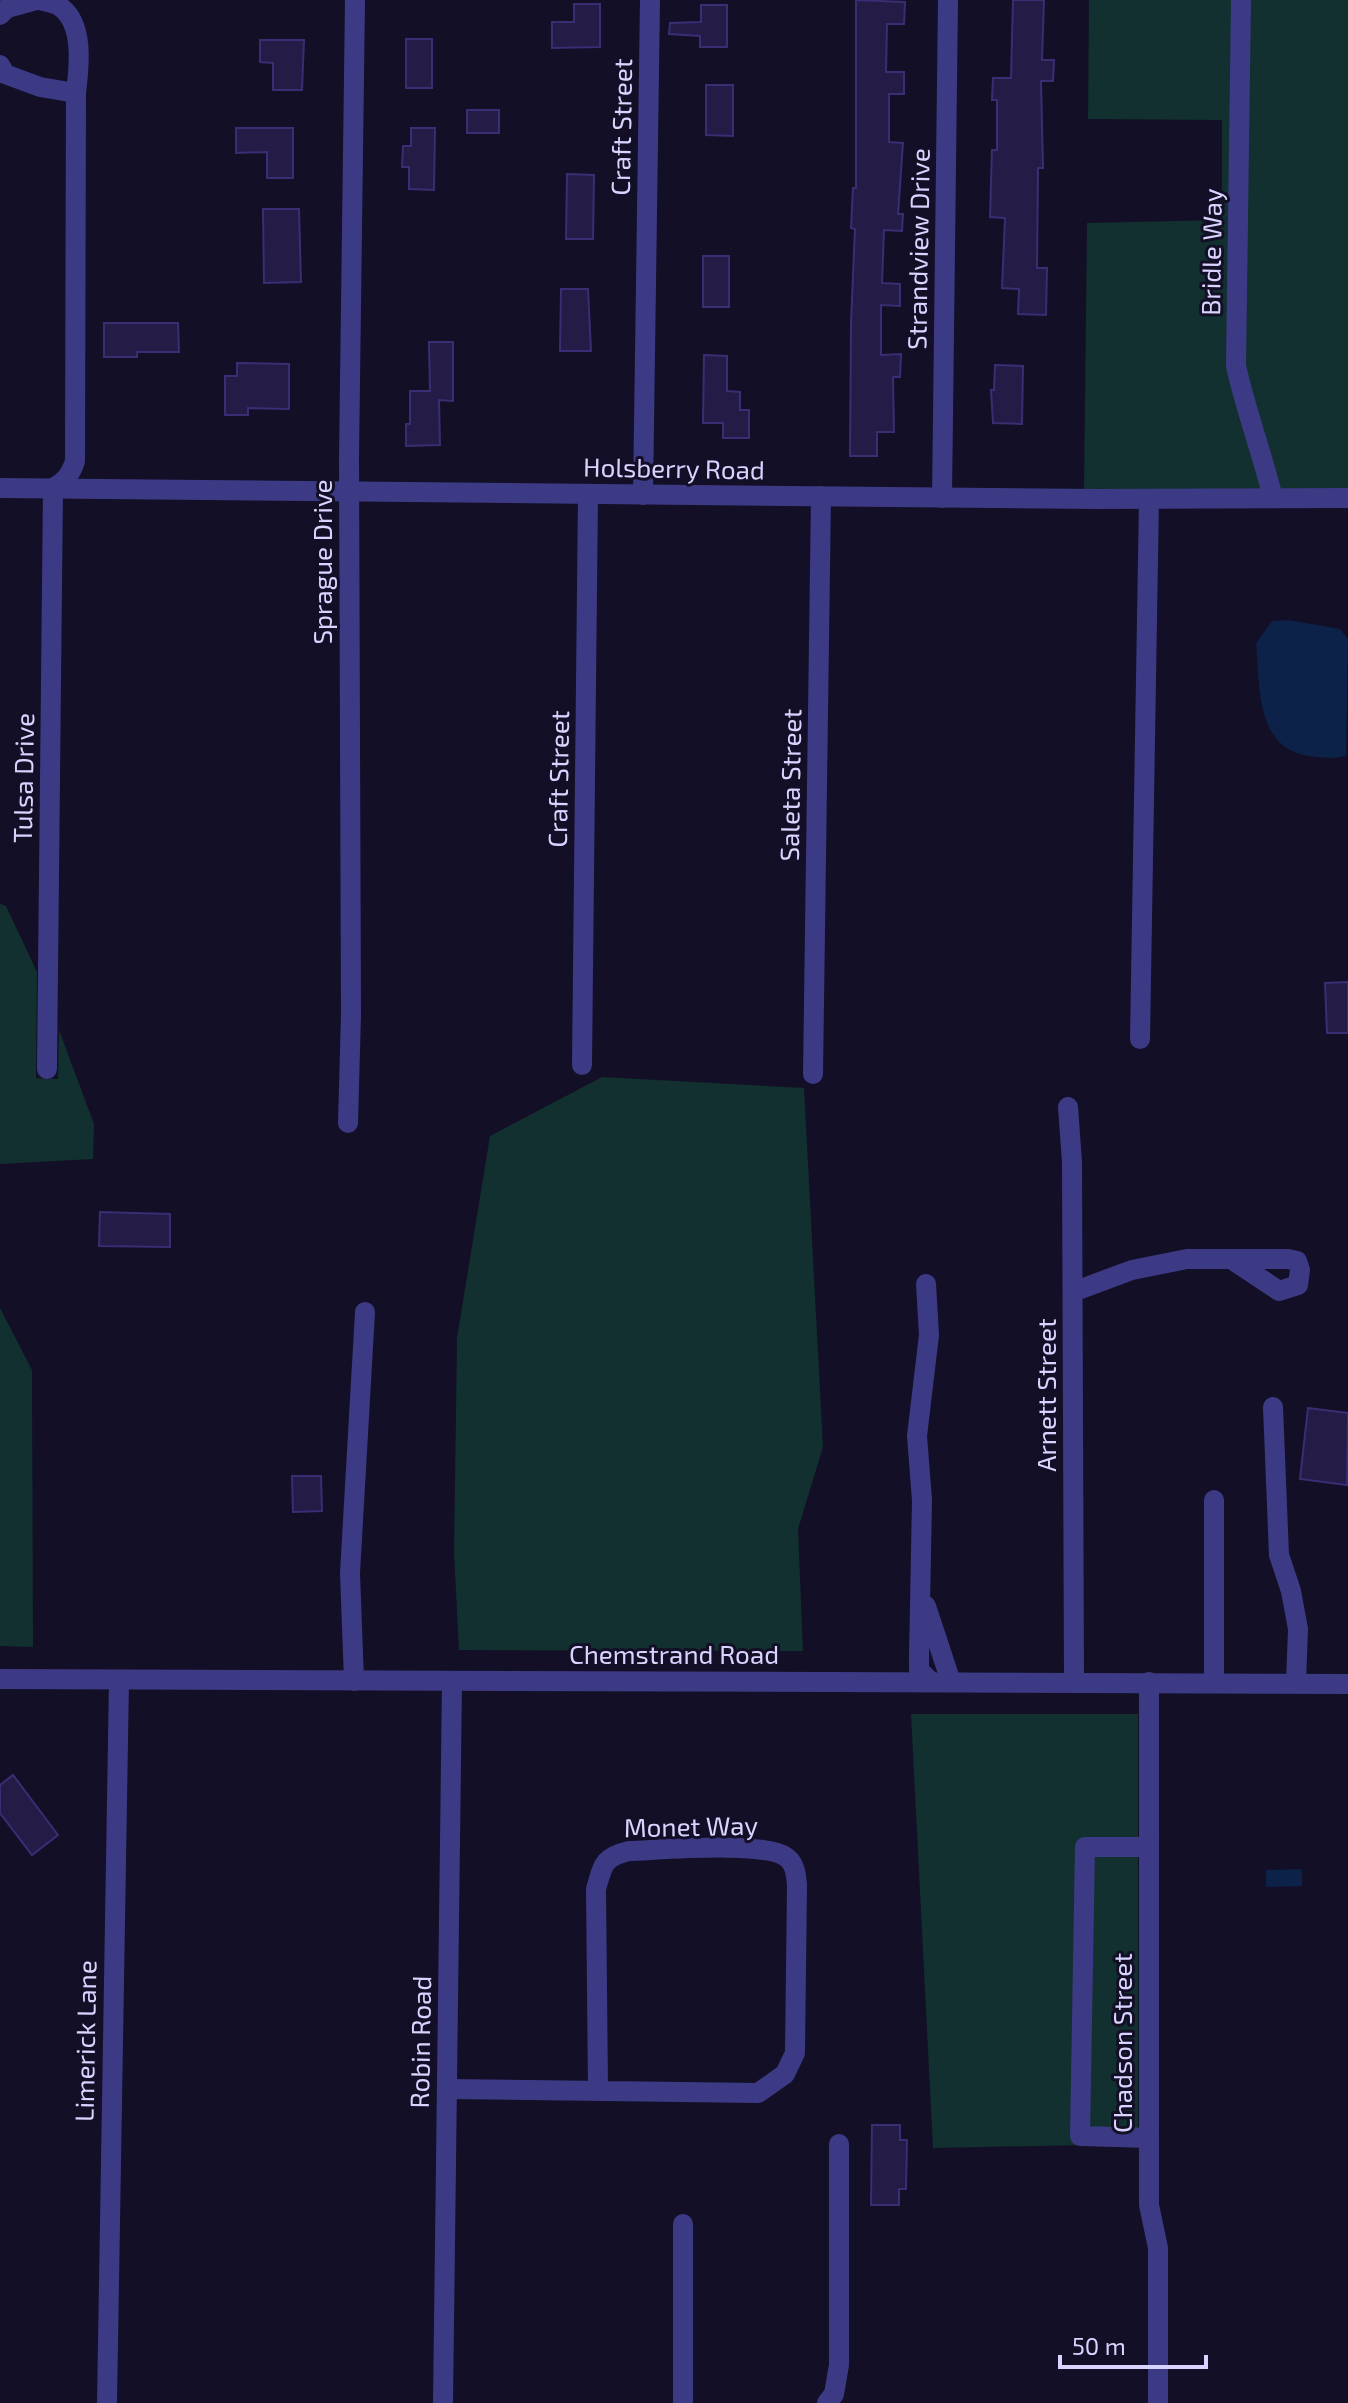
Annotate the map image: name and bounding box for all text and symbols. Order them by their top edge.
street label: Craft Street [604,58,637,196]
street label: Strandview Drive [900,148,935,350]
street label: Bridle Way [1194,188,1227,316]
street label: Holsberry Road [583,450,765,485]
street label: Sprague Drive [306,479,337,645]
street label: Saleta Street [773,708,806,862]
street label: Craft Street [541,710,574,848]
street label: Tulsa Drive [6,713,39,843]
street label: Arnett Street [1030,1318,1061,1472]
street label: Chemstrand Road [569,1638,779,1669]
street label: Monet Way [624,1809,759,1842]
street label: Chadson Street [1106,1953,1137,2133]
street label: Limerick Lane [68,1960,101,2122]
street label: Robin Road [403,1975,436,2109]
scale bar [1060,2319,1206,2369]
text: 50 m [1072,2331,1126,2360]

